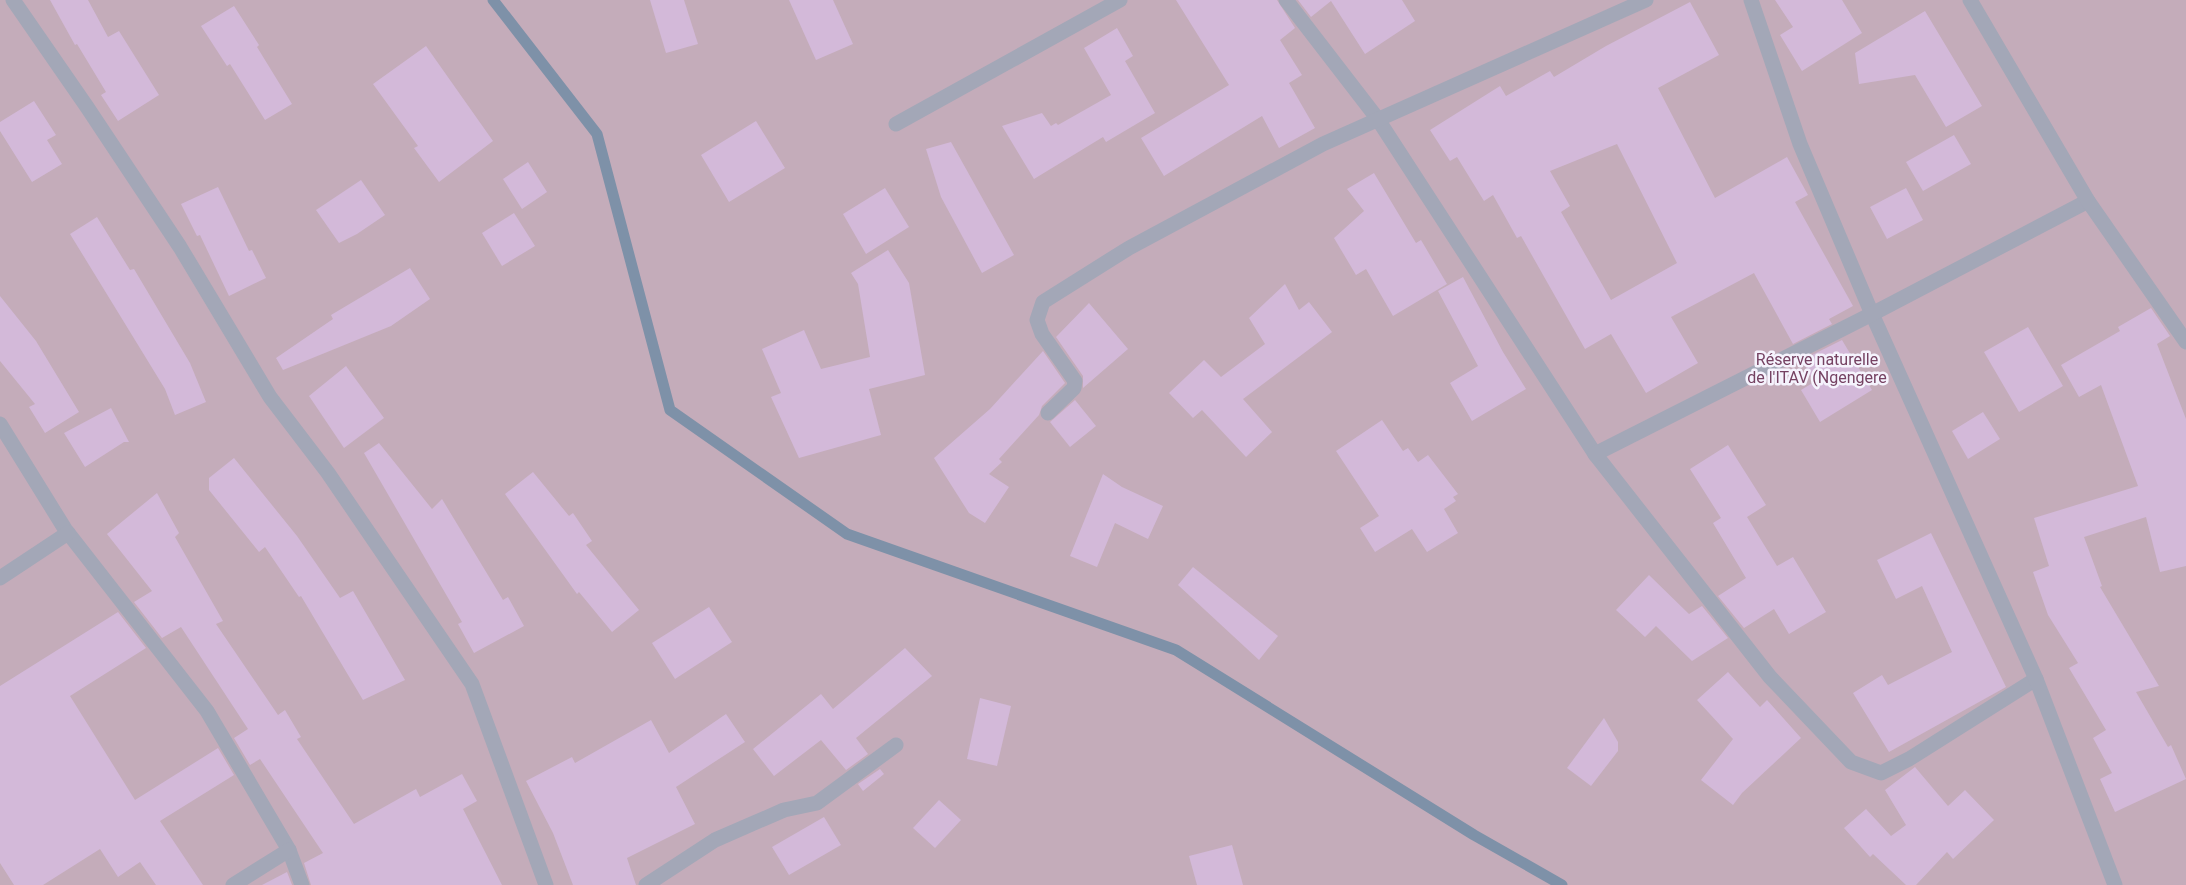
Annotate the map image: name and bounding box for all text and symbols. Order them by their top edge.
park label: Réserve naturelle de l'ITAV (Ngengere [1747,350,1887,387]

